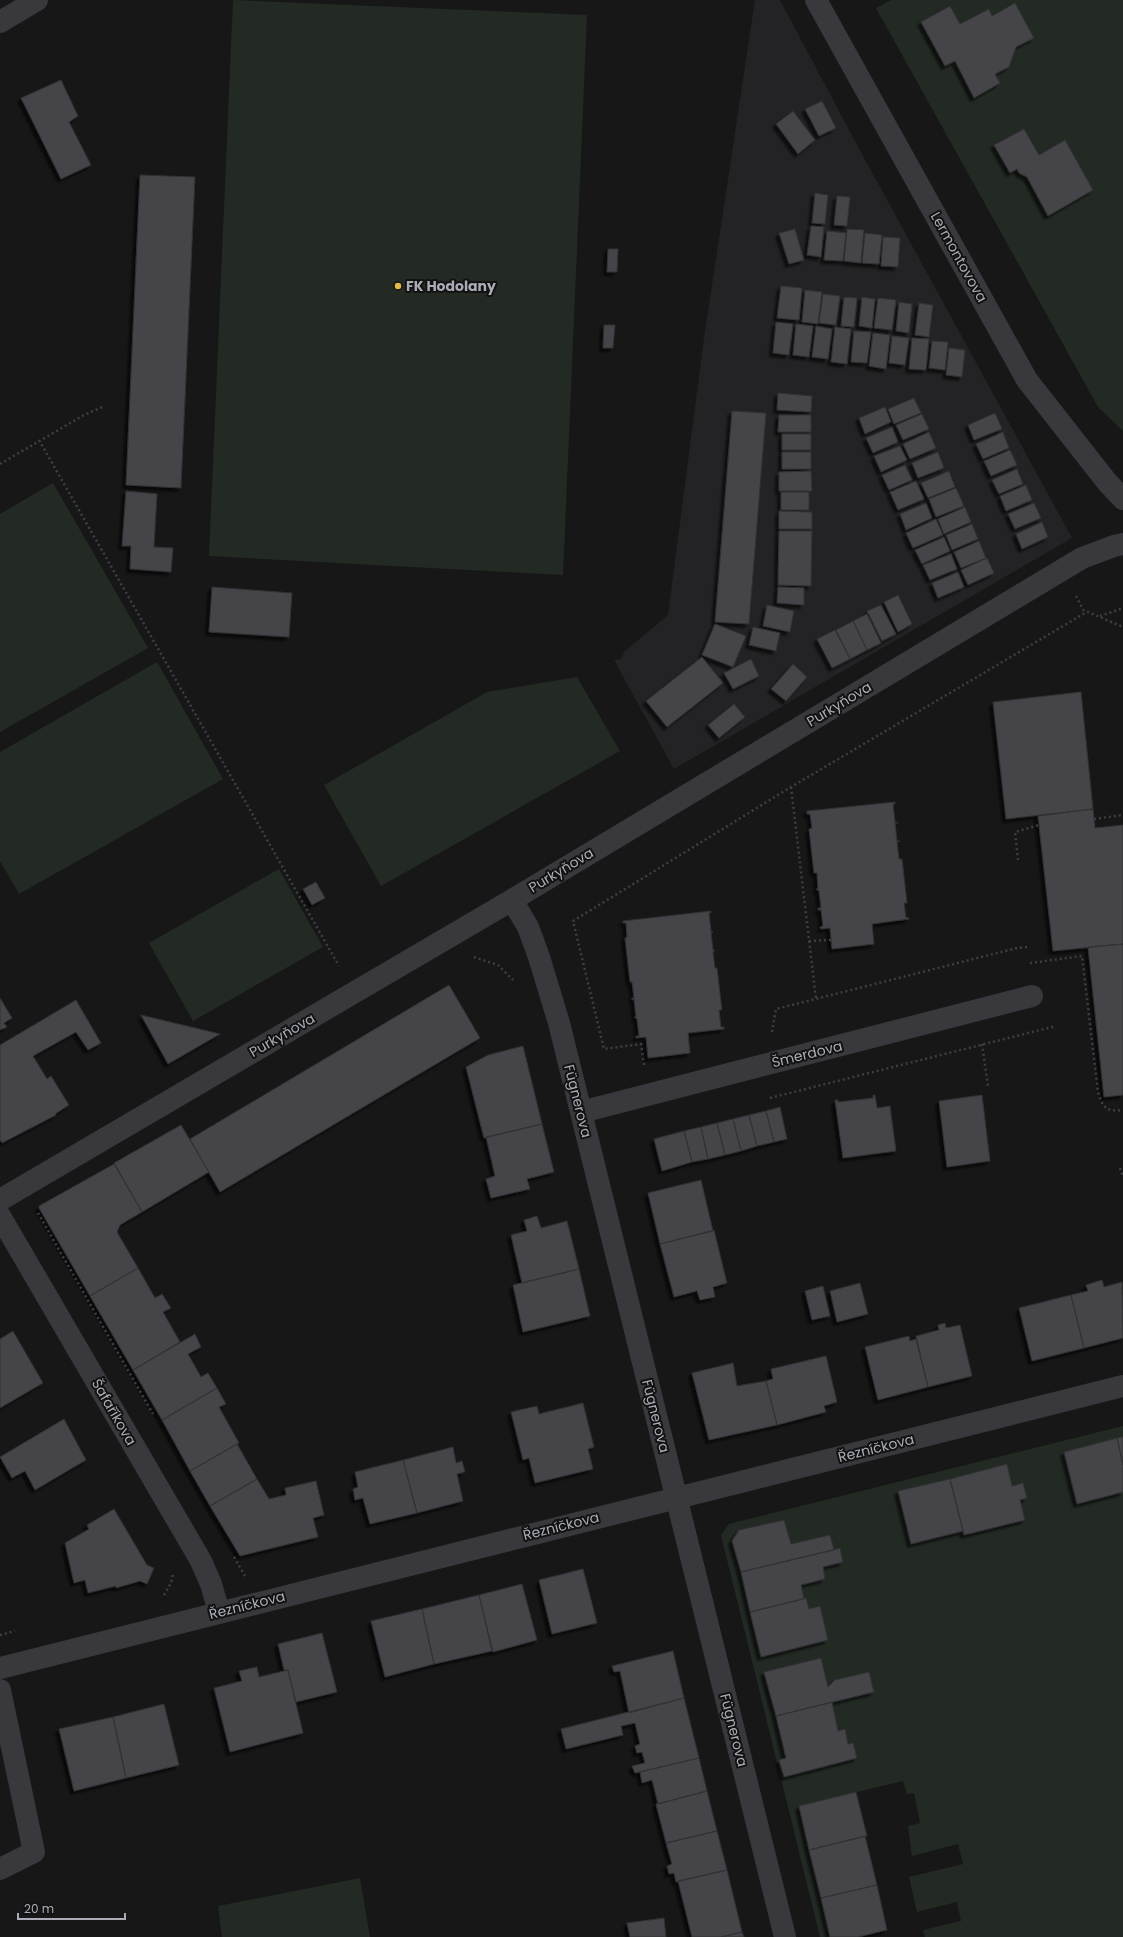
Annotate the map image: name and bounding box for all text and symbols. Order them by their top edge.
street label: Lermontovova [926,208,992,306]
place label: FK Hodolany [406,276,496,296]
marker: FK Hodolany [393,281,403,291]
street label: Purkyňova [803,677,875,731]
street label: Purkyňova [525,843,597,897]
street label: Purkyňova [246,1008,318,1062]
street label: Šmerdova [770,1036,844,1072]
street label: Fügnerova [559,1062,597,1140]
street label: Šafaříkova [87,1375,141,1449]
street label: Fügnerova [637,1377,675,1455]
street label: Řezníčkova [836,1429,916,1467]
street label: Řezníčkova [521,1507,601,1545]
street label: Řezníčkova [207,1586,287,1624]
street label: Fügnerova [715,1691,753,1769]
scale bar [18,1895,125,1921]
text: 20 m [24,1900,54,1917]

